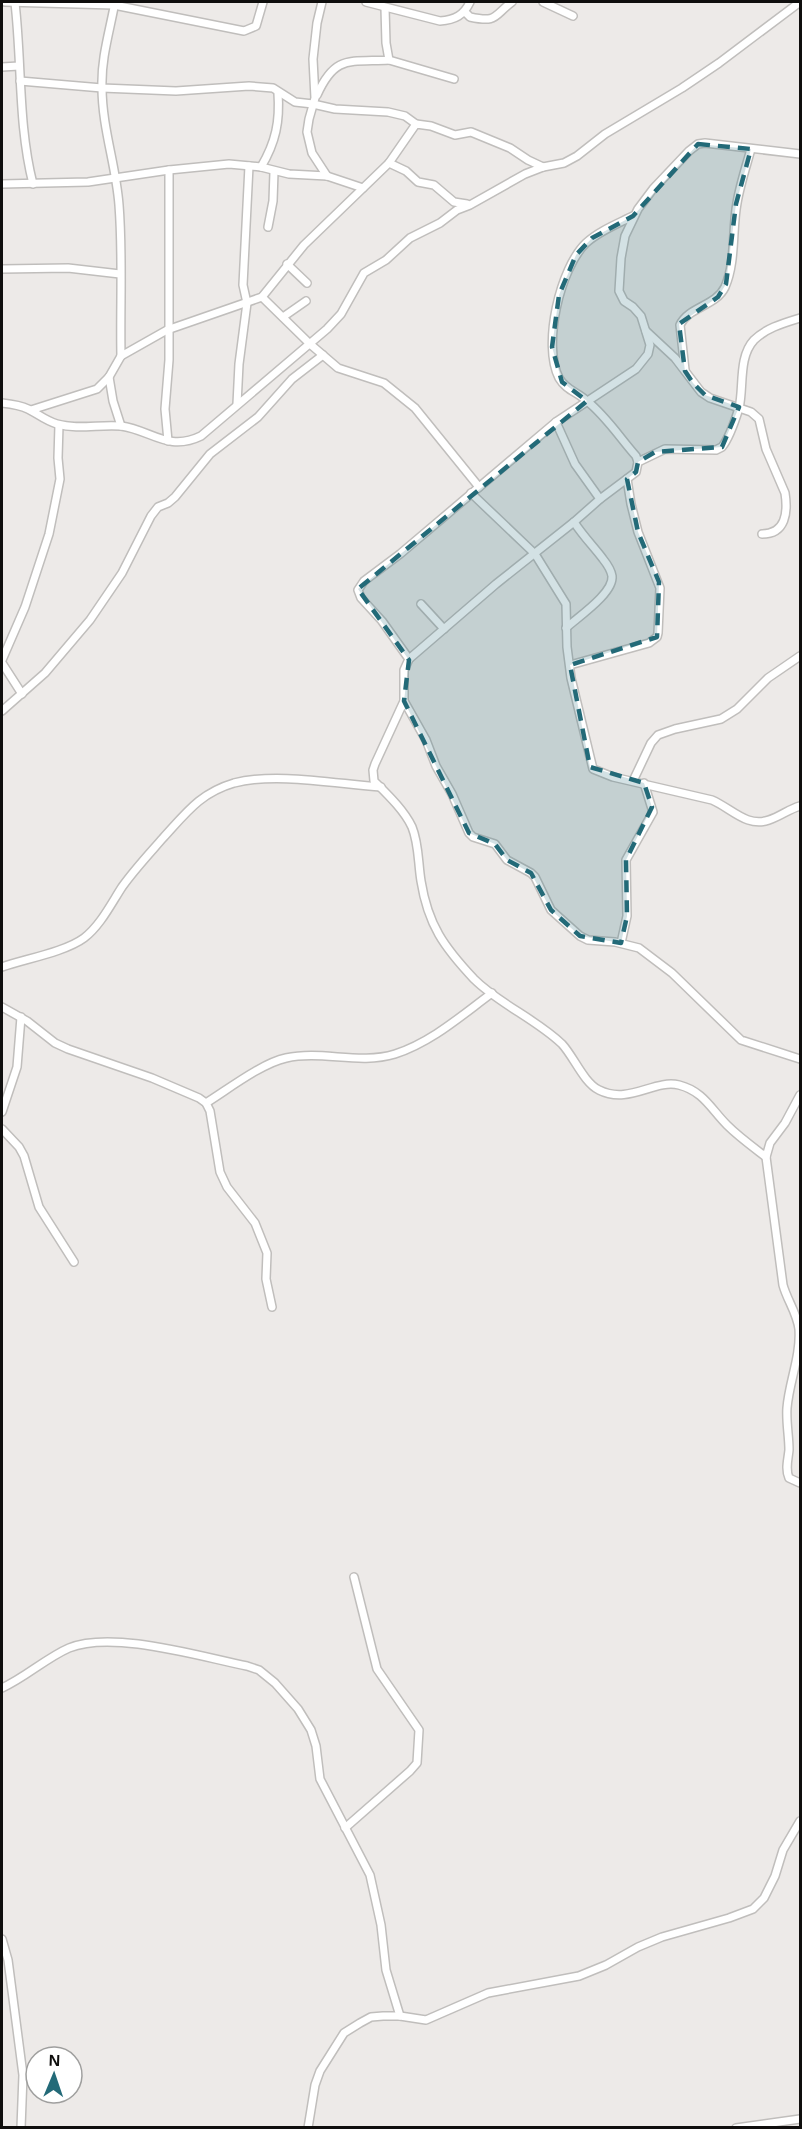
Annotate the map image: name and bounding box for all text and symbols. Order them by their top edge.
north arrow [24,2045,84,2105]
text: N [48,2052,61,2069]

